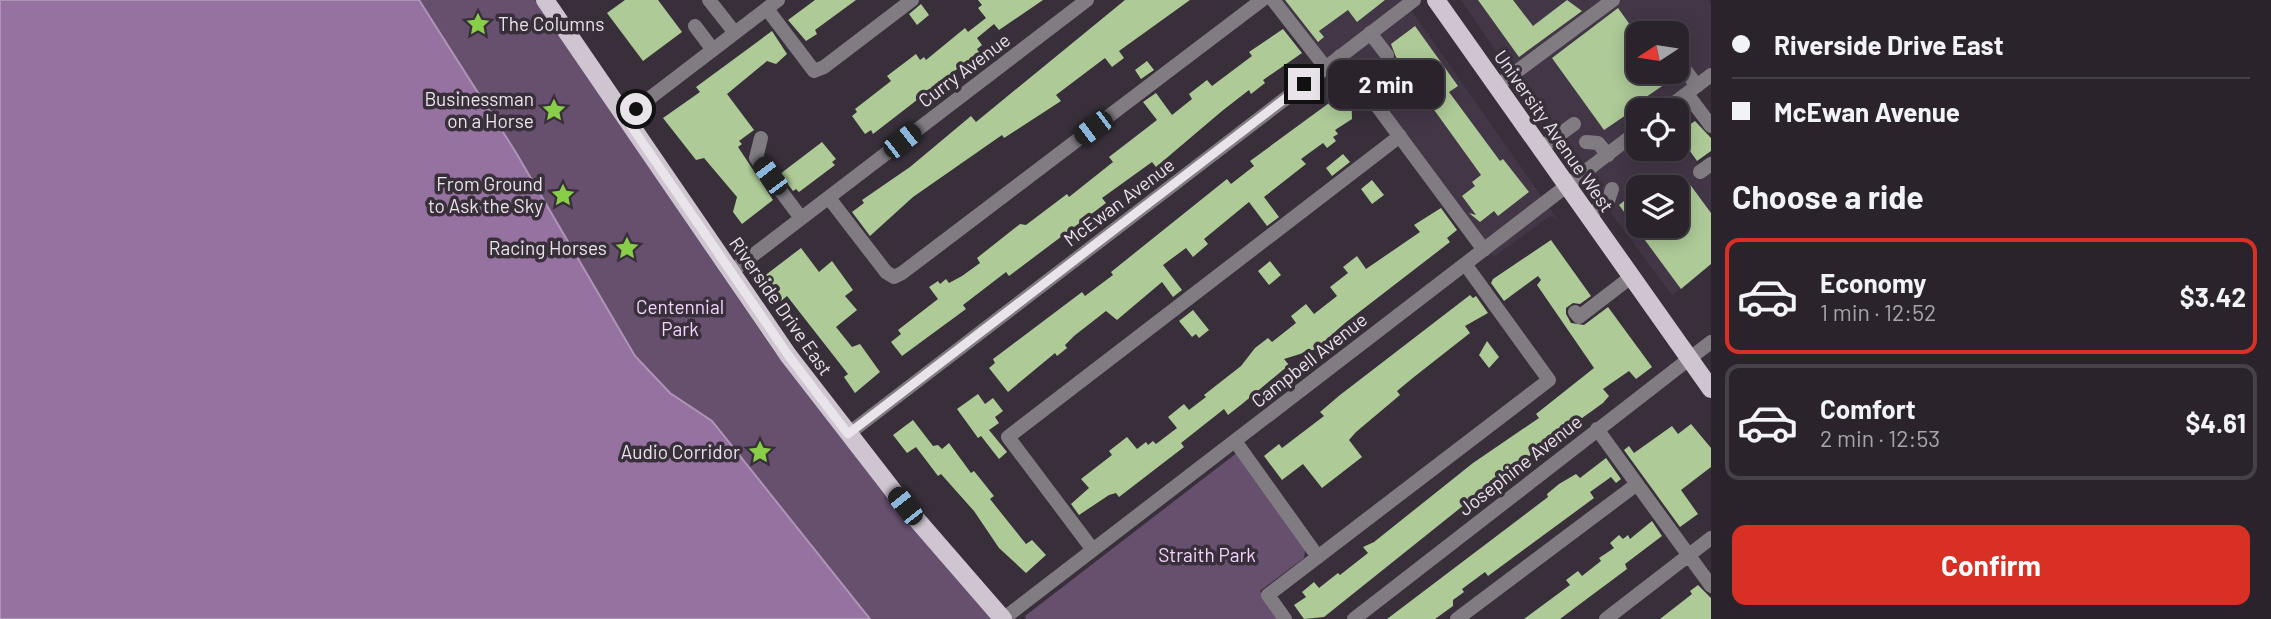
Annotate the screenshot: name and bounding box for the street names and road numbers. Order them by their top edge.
street label: Curry Avenue [913,28,1014,112]
street label: University Avenue West [1490,45,1619,216]
street label: McEwan Avenue [1059,153,1179,251]
street label: Riverside Drive East [725,232,838,379]
street label: Campbell Avenue [1246,307,1371,412]
street label: Josephine Avenue [1453,409,1586,520]

